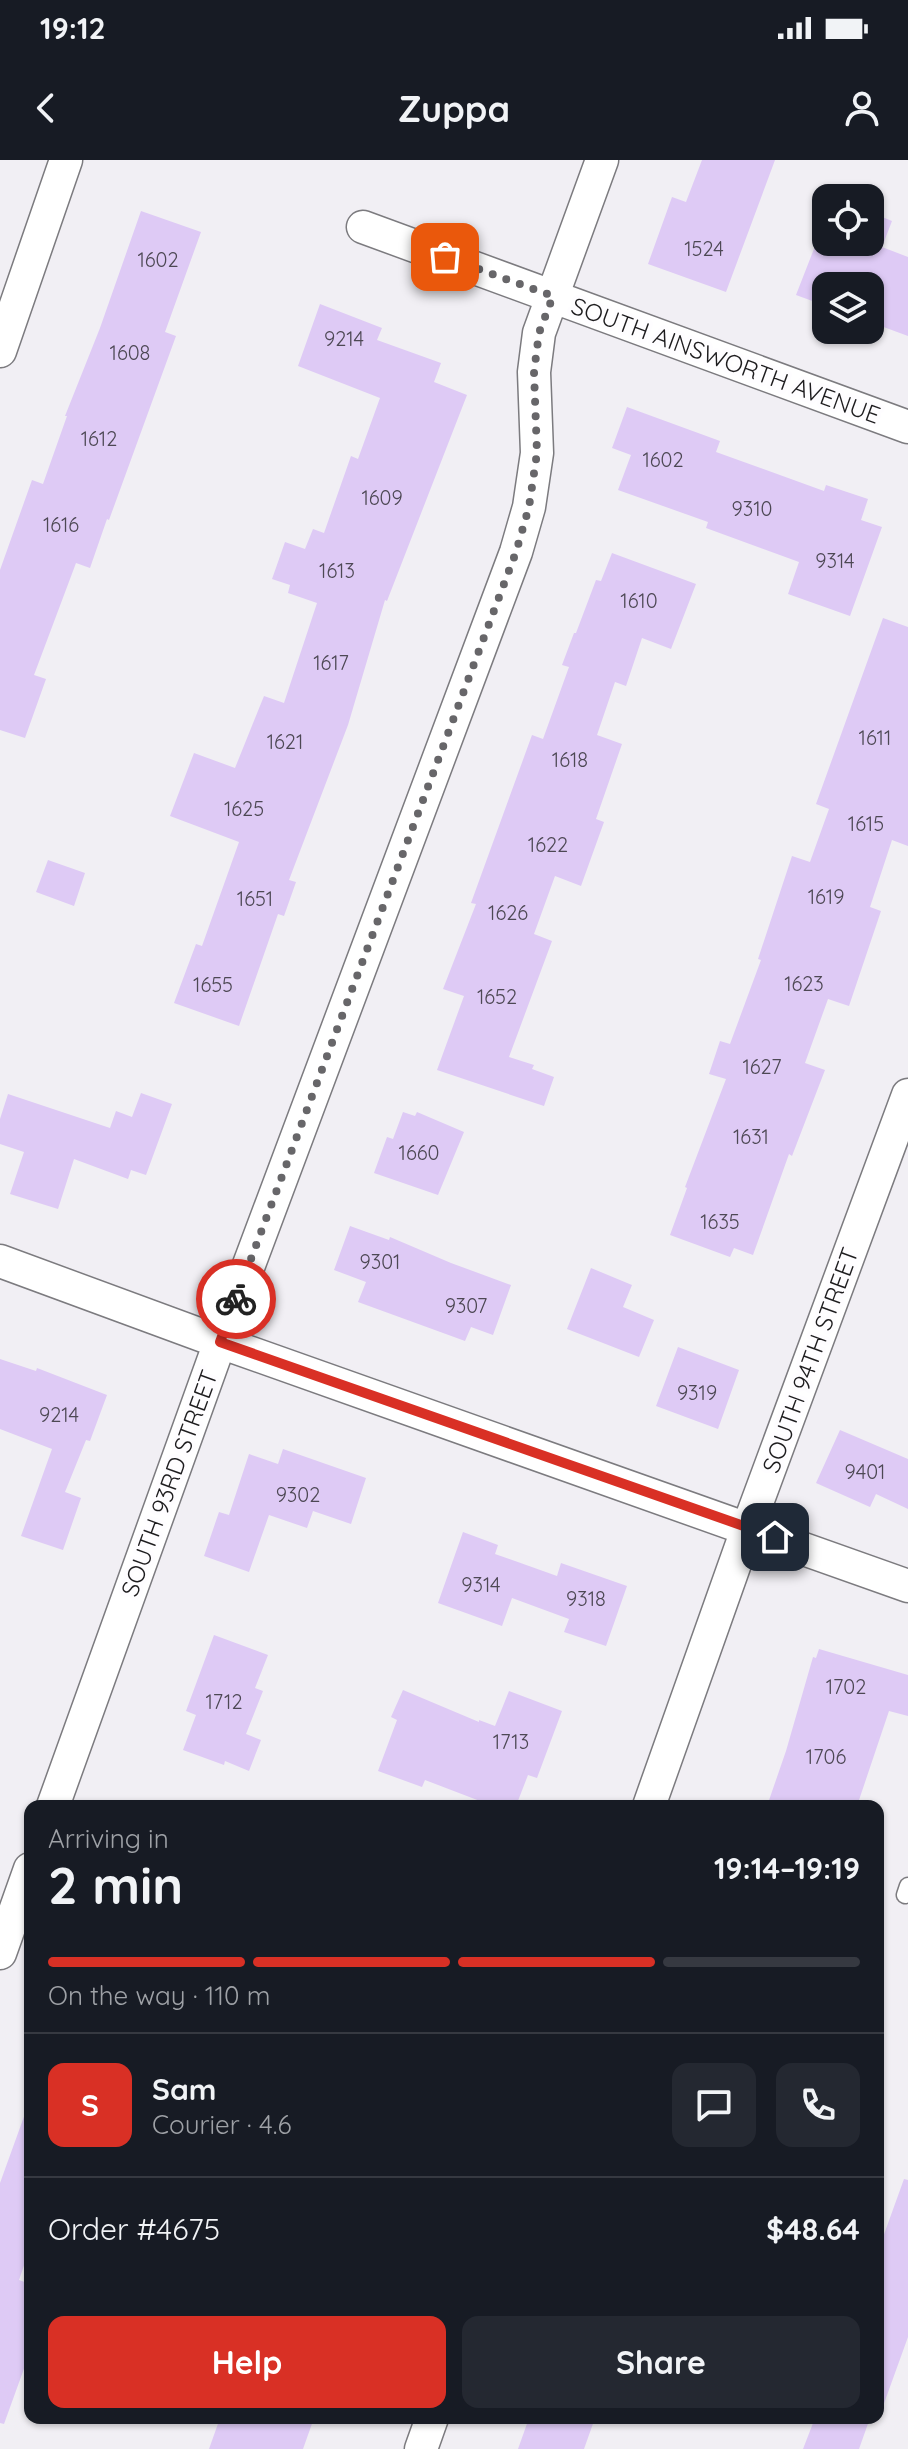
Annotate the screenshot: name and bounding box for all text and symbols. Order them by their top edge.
text: 19:12 [40,9,106,47]
icon: back [24,86,68,130]
text: Zuppa [398,86,510,131]
icon: person [840,86,884,130]
map controls [812,184,884,344]
button: locate [812,184,884,256]
pin [411,223,479,291]
icon: bag [423,235,467,279]
house number: 1524 [684,236,724,261]
house number: 1602 [137,247,179,272]
button: layers [812,272,884,344]
street label: SOUTH AINSWORTH AVENUE [567,290,885,430]
house number: 9214 [324,326,364,351]
house number: 1608 [110,340,150,365]
house number: 1612 [81,426,117,451]
house number: 1602 [642,447,684,472]
house number: 1609 [361,485,403,510]
house number: 9310 [732,496,772,521]
house number: 1616 [43,512,79,537]
house number: 9314 [815,548,855,573]
house number: 1613 [319,558,355,583]
house number: 1610 [620,588,658,613]
house number: 1617 [313,650,349,675]
house number: 1611 [859,725,891,750]
house number: 1621 [267,729,303,754]
house number: 1618 [552,747,588,772]
house number: 1625 [224,796,264,821]
house number: 1615 [848,811,884,836]
house number: 1622 [528,832,568,857]
house number: 1619 [808,884,844,909]
house number: 1651 [237,886,273,911]
house number: 1626 [488,900,528,925]
house number: 1623 [784,971,824,996]
house number: 1655 [193,972,233,997]
house number: 1652 [477,984,517,1009]
house number: 1627 [742,1054,782,1079]
house number: 1631 [733,1124,769,1149]
house number: 1660 [399,1140,439,1165]
house number: 1635 [700,1209,740,1234]
street label: SOUTH 94TH STREET [755,1243,865,1477]
house number: 9301 [360,1249,400,1274]
courier [196,1259,276,1339]
icon: bike [214,1277,258,1321]
house number: 9307 [445,1293,487,1318]
street label: SOUTH 93RD STREET [114,1366,224,1600]
house number: 9319 [677,1380,717,1405]
house number: 9214 [39,1402,79,1427]
house number: 9401 [845,1459,886,1484]
house number: 9302 [276,1482,320,1507]
pin [741,1503,809,1571]
icon: home [753,1515,797,1559]
house number: 9314 [461,1572,501,1597]
house number: 9318 [566,1586,606,1611]
house number: 1702 [826,1674,866,1699]
house number: 1712 [205,1689,243,1714]
house number: 1713 [493,1729,529,1754]
house number: 1706 [806,1744,846,1769]
text: Arriving in [48,1822,169,1855]
text: 19:14–19:19 [714,1849,860,1887]
text: 2 min [48,1852,183,1917]
text: On the way · 110 m [48,1979,270,2012]
button: chat [672,2063,756,2147]
button: phone [776,2063,860,2147]
text: Sam [152,2070,216,2108]
text: S [81,2086,99,2124]
text: Courier · 4.6 [152,2108,291,2141]
text: Order #4675 [48,2210,220,2248]
text: $48.64 [766,2210,860,2248]
button: Help [48,2316,446,2408]
button: Share [462,2316,860,2408]

